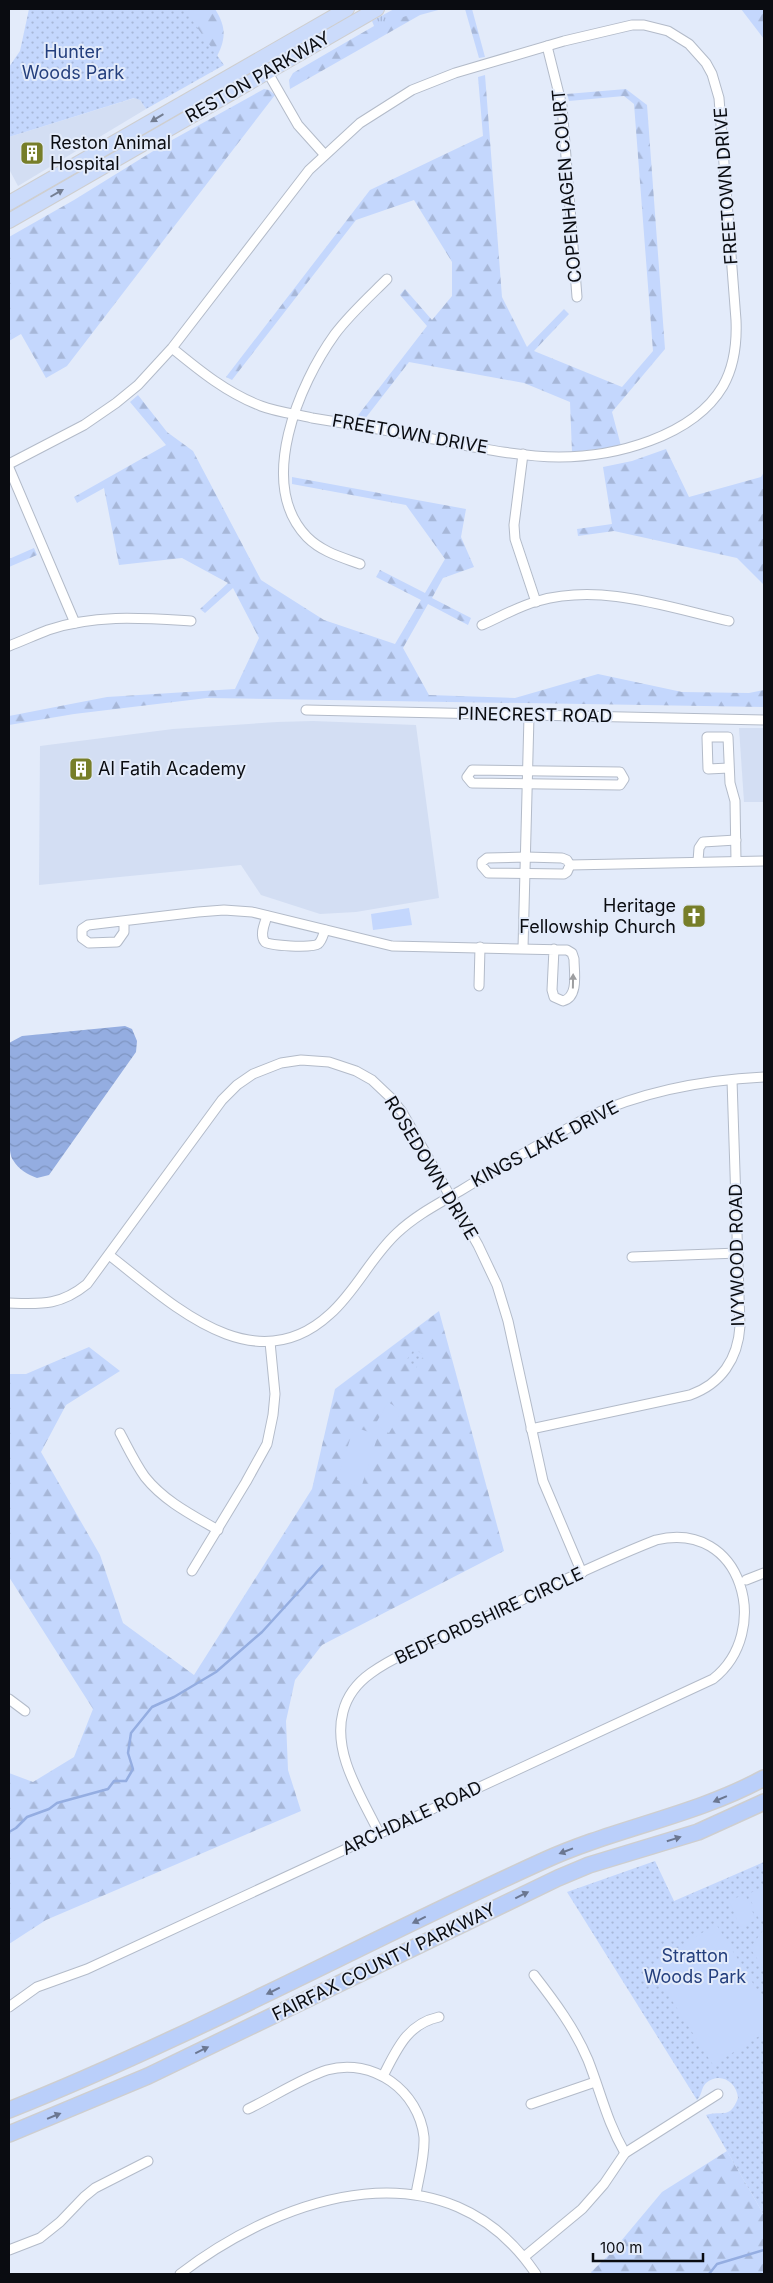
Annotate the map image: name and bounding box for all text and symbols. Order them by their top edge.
street label: RESTON PARKWAY [182,27,334,127]
park label: Hunter Woods Park [22,41,124,83]
street label: COPENHAGEN COURT [548,88,585,284]
street label: FREETOWN DRIVE [710,107,741,265]
one-way arrow [151,114,164,123]
place label: Reston Animal Hospital [50,132,171,174]
building icon: Reston Animal Hospital [19,140,45,166]
one-way arrow [50,189,65,197]
street label: FREETOWN DRIVE [331,409,490,458]
street label: PINECREST ROAD [458,703,613,726]
building icon: Al Fatih Academy [68,756,94,782]
place label: Al Fatih Academy [98,758,246,779]
place label: Heritage Fellowship Church [519,895,676,937]
church icon: Heritage Fellowship Church [681,903,707,929]
one-way arrow [570,973,578,989]
street label: ROSEDOWN DRIVE [380,1092,483,1243]
street label: KINGS LAKE DRIVE [468,1096,622,1191]
street label: IVYWOOD ROAD [725,1183,748,1327]
street label: BEDFORDSHIRE CIRCLE [391,1563,586,1668]
street label: ARCHDALE ROAD [339,1776,485,1859]
one-way arrow [713,1796,727,1804]
one-way arrow [667,1835,682,1843]
one-way arrow [559,1847,573,1855]
one-way arrow [515,1891,529,1899]
street label: FAIRFAX COUNTY PARKWAY [269,1898,499,2025]
one-way arrow [412,1916,426,1924]
park label: Stratton Woods Park [644,1945,746,1987]
one-way arrow [266,1987,280,1995]
one-way arrow [195,2046,209,2054]
one-way arrow [47,2112,62,2120]
scale bar [593,2230,703,2262]
text: 100 m [600,2238,642,2257]

